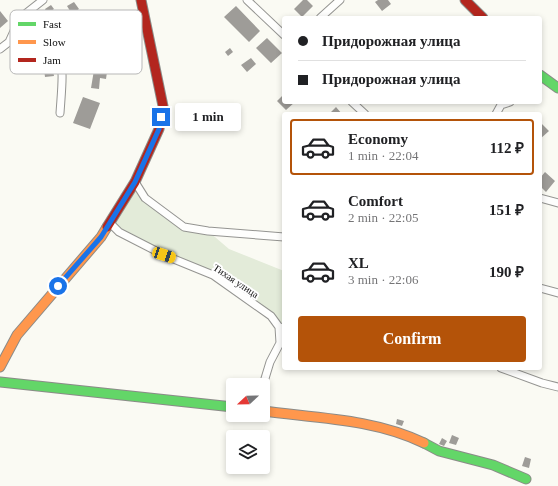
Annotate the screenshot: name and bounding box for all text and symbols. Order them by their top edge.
legend [10,10,142,74]
text: Fast [43,18,61,30]
text: Придорожная улица [322,33,460,49]
text: Slow [43,36,66,48]
text: Jam [43,54,61,66]
text: Придорожная улица [322,71,460,87]
callout: 1 min [175,103,241,131]
route end [152,108,170,126]
text: 1 min [192,109,224,124]
icon: car [300,129,336,165]
text: Economy [348,131,408,147]
text: 112 ₽ [490,140,524,156]
text: 1 min · 22:04 [348,148,418,163]
icon: car [300,191,336,227]
text: Comfort [348,193,403,209]
text: 151 ₽ [489,202,524,218]
text: 2 min · 22:05 [348,210,418,225]
car [151,246,177,264]
icon: car [300,253,336,289]
text: XL [348,255,369,271]
street label: Тихая улица [211,262,261,300]
text: 190 ₽ [489,264,524,280]
text: 3 min · 22:06 [348,272,418,287]
route start [49,277,67,295]
button: Confirm [298,316,526,362]
north arrow [226,378,270,422]
map controls [226,378,270,474]
button: layers [226,430,270,474]

